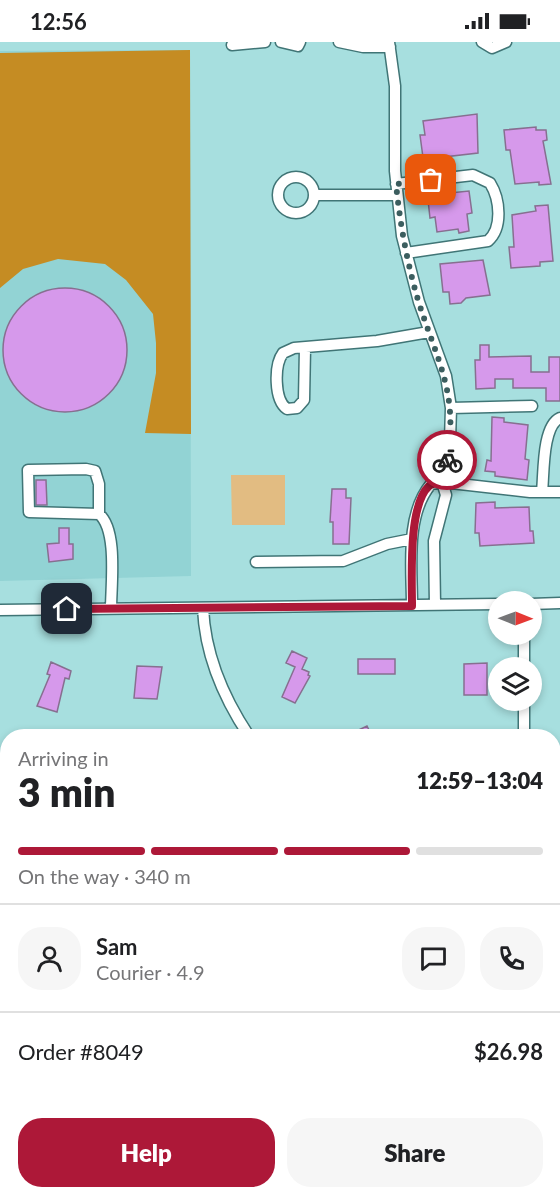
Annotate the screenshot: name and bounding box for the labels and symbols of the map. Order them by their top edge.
pin [405,154,456,205]
courier [417,430,477,490]
pin [41,583,92,634]
north arrow [488,591,542,645]

